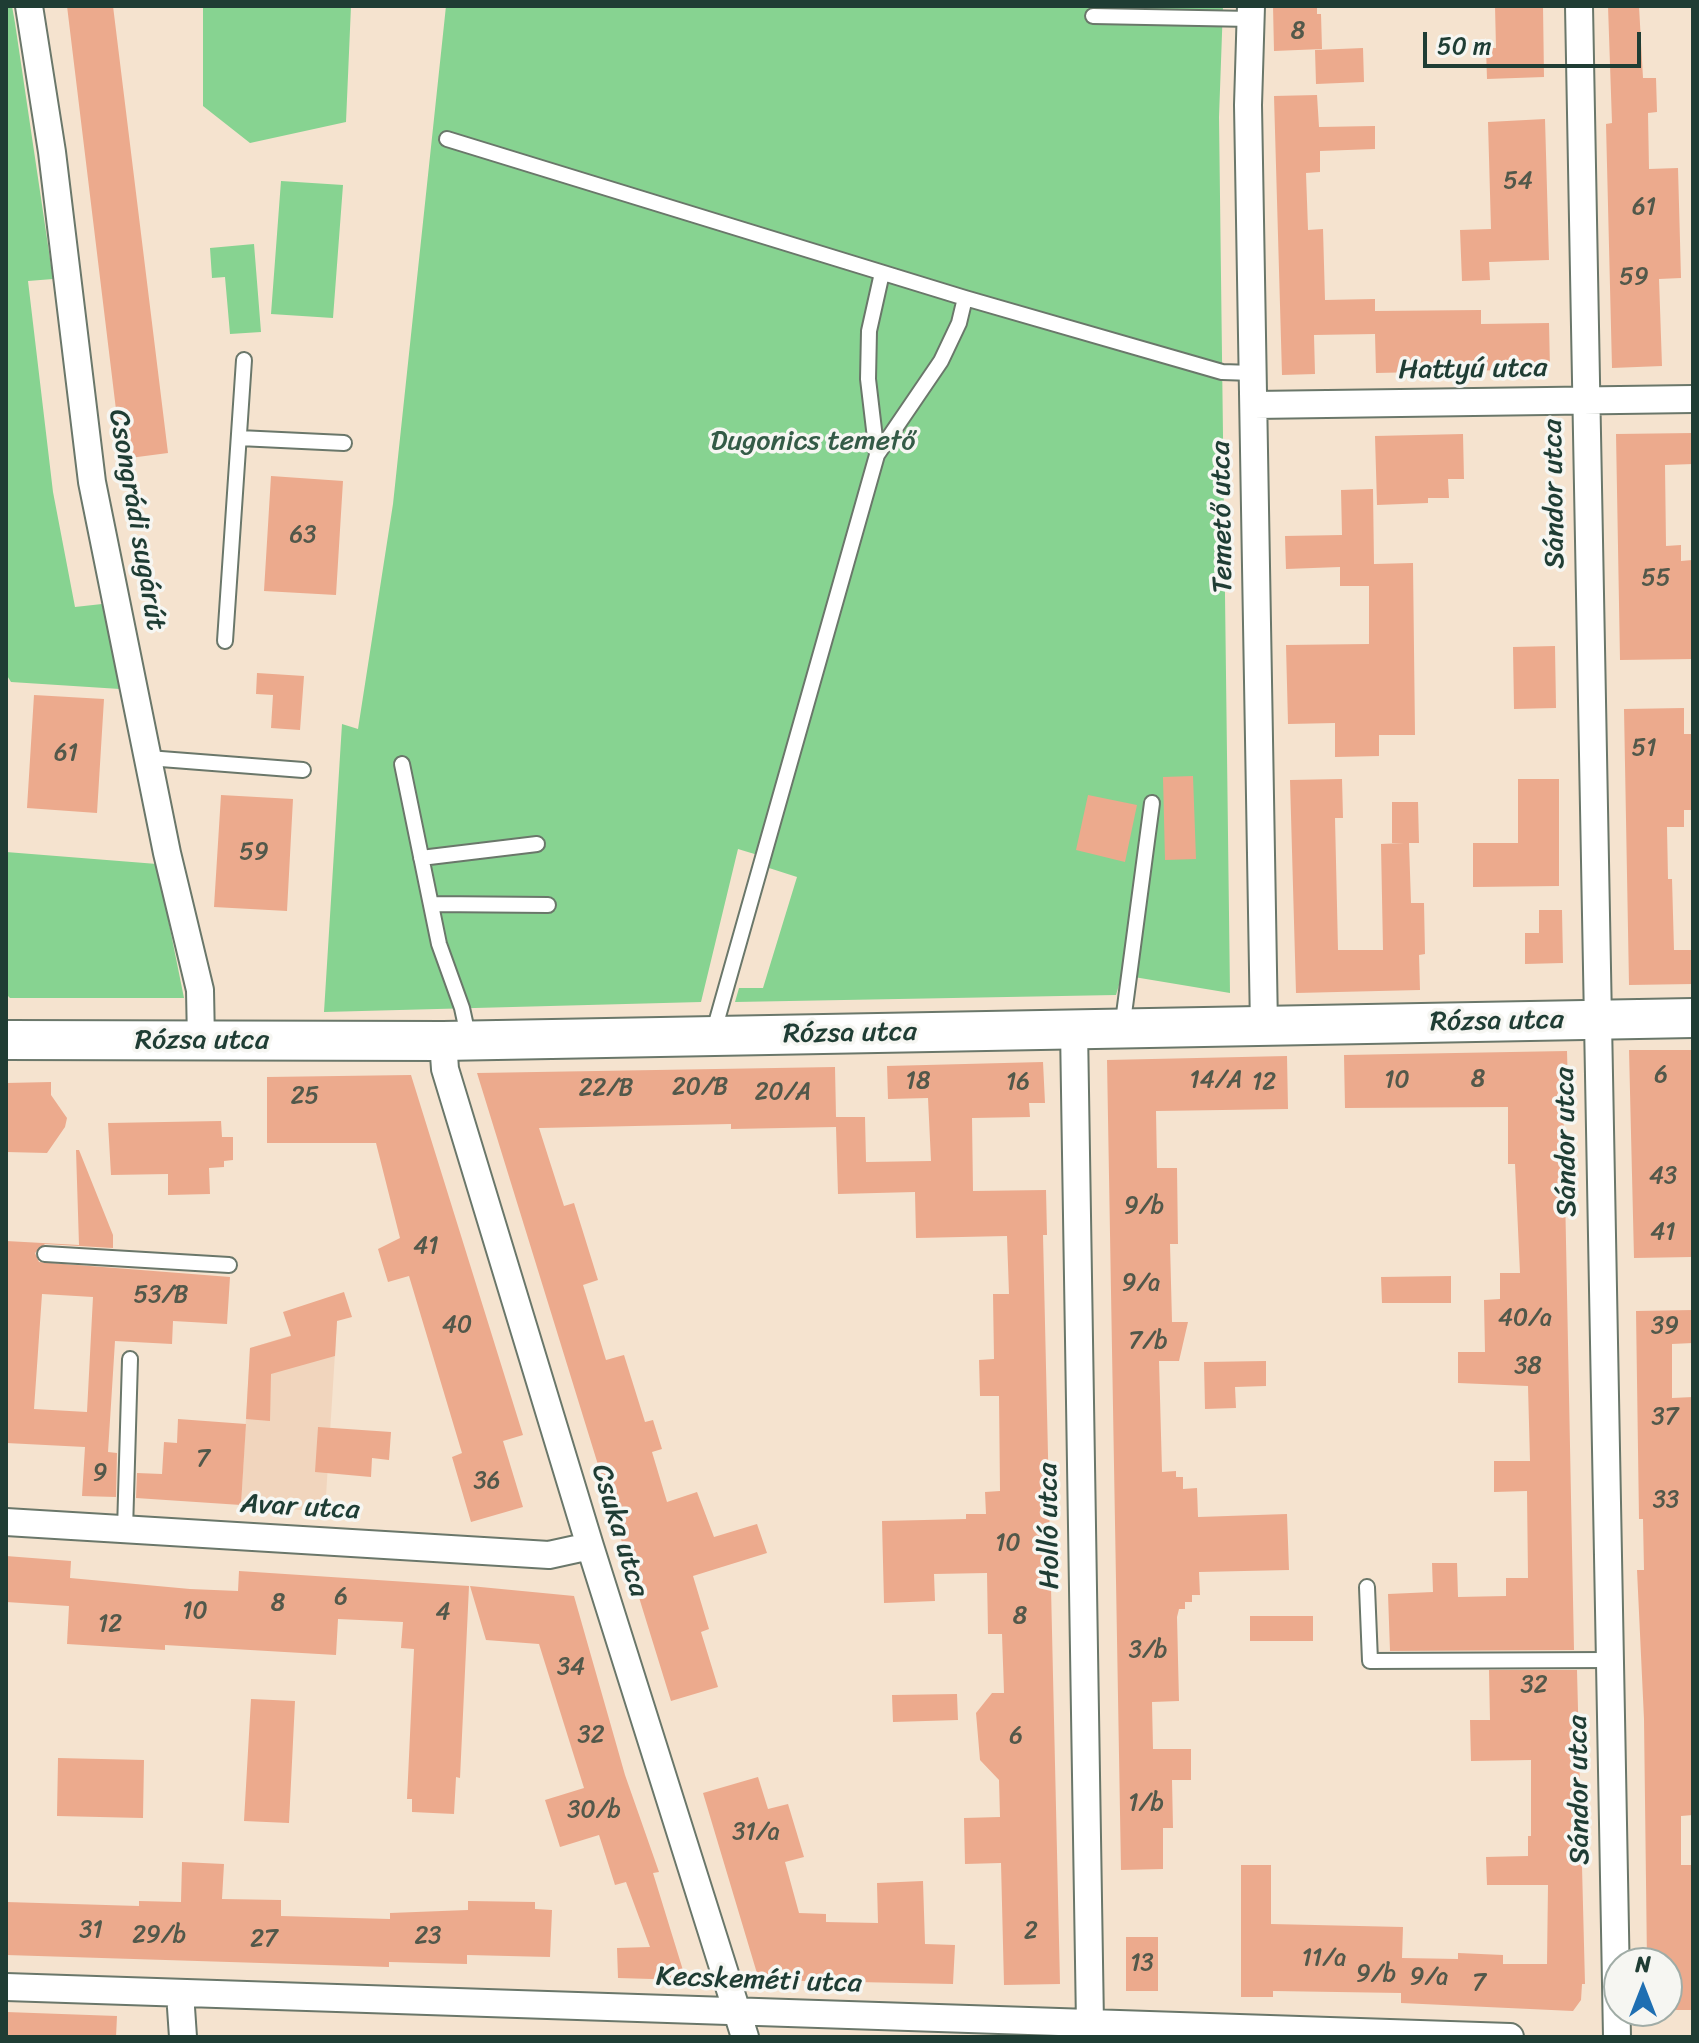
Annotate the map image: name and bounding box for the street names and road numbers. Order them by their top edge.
street label: Hattyú utca [1398,352,1548,388]
street label: Csongrádi sugárút [100,407,172,633]
street label: Sándor utca [1537,419,1573,569]
street label: Temető utca [1205,441,1241,593]
street label: Rózsa utca [1430,1004,1564,1040]
street label: Rózsa utca [783,1016,917,1052]
street label: Rózsa utca [135,1024,269,1058]
street label: Sándor utca [1549,1067,1585,1217]
street label: Csuka utca [583,1461,655,1601]
street label: Holló utca [1032,1462,1068,1590]
street label: Avar utca [239,1488,361,1528]
street label: Sándor utca [1562,1715,1598,1865]
street label: Kecskeméti utca [656,1961,862,2001]

